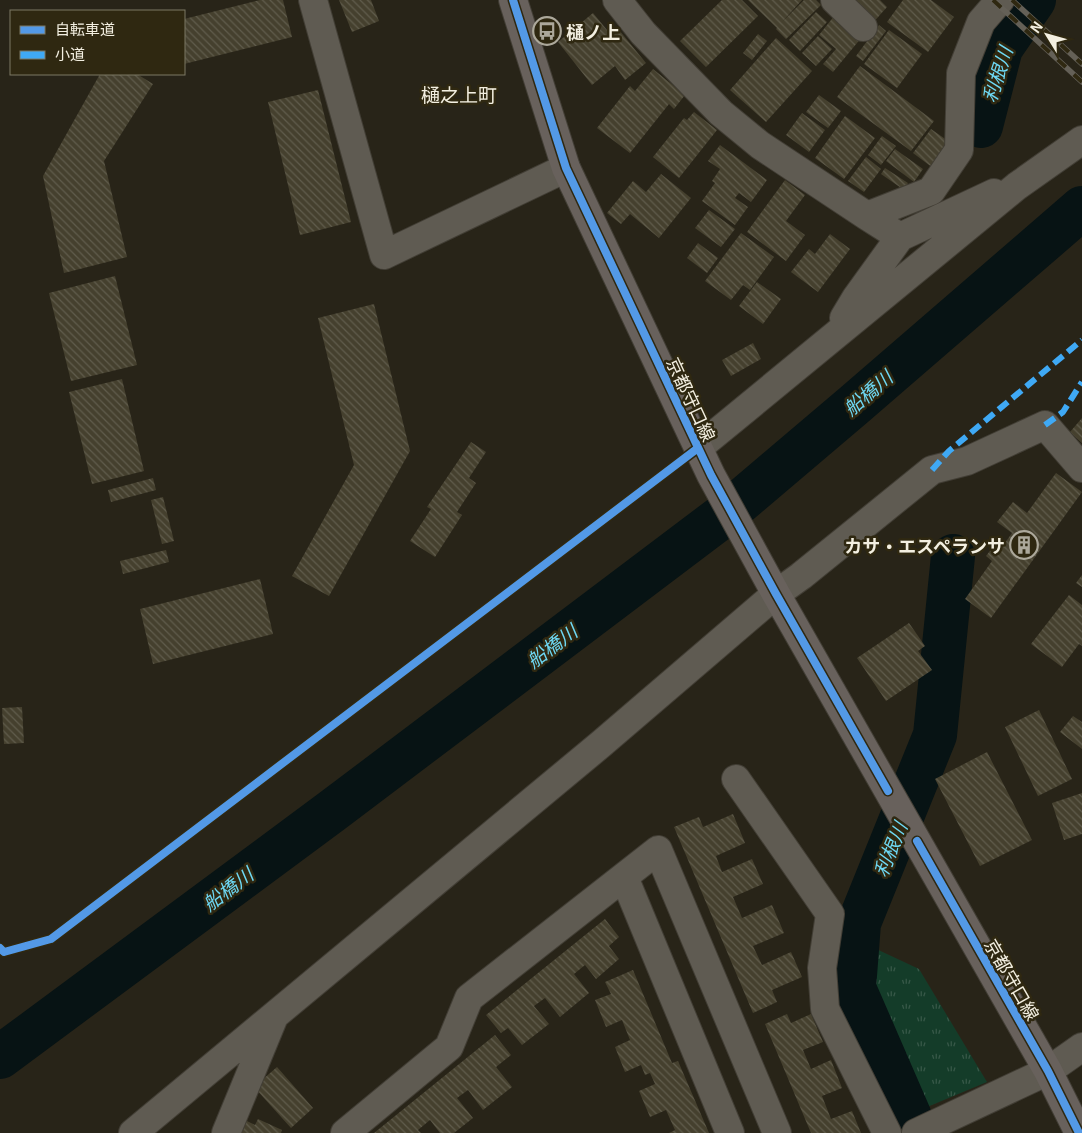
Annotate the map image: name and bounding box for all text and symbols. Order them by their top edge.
legend [10,10,185,75]
north arrow [1022,10,1072,60]
bus stop icon: 樋ノ上 [532,16,562,46]
text: N [1025,16,1047,37]
text: 自転車道 [55,18,115,39]
place label: 樋ノ上 [566,18,620,44]
water label: 利根川 [974,41,1018,105]
text: 小道 [55,43,85,64]
district label: 樋之上町 [421,80,497,107]
street label: 京都守口線 [661,353,723,445]
water label: 船橋川 [837,362,899,421]
building icon: カサ・エスペランサ [1009,530,1039,560]
place label: カサ・エスペランサ [844,532,1005,558]
water label: 船橋川 [520,616,583,673]
water label: 利根川 [866,816,913,880]
water label: 船橋川 [196,859,259,916]
street label: 京都守口線 [979,934,1047,1024]

